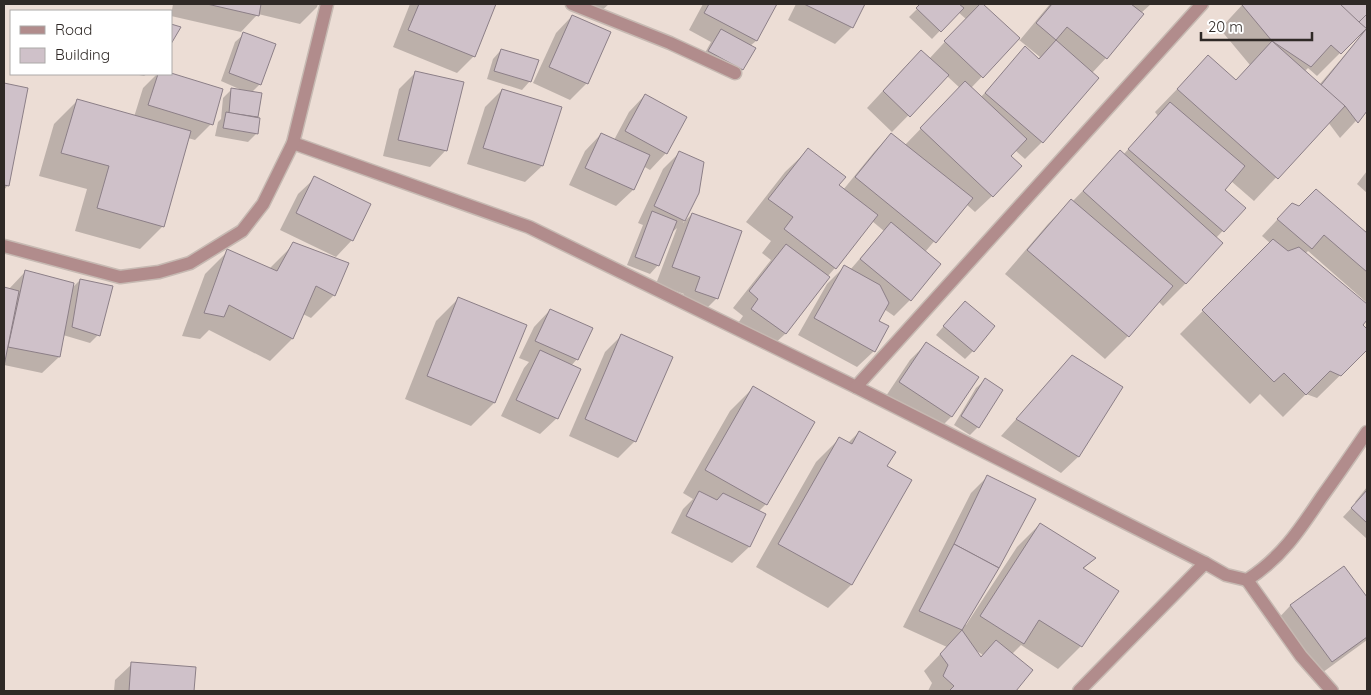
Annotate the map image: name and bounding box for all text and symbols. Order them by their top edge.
legend [10,10,172,75]
scale bar [1201,10,1312,42]
text: 20 m [1208,17,1243,36]
text: Road [55,20,92,39]
text: Building [55,45,110,64]

